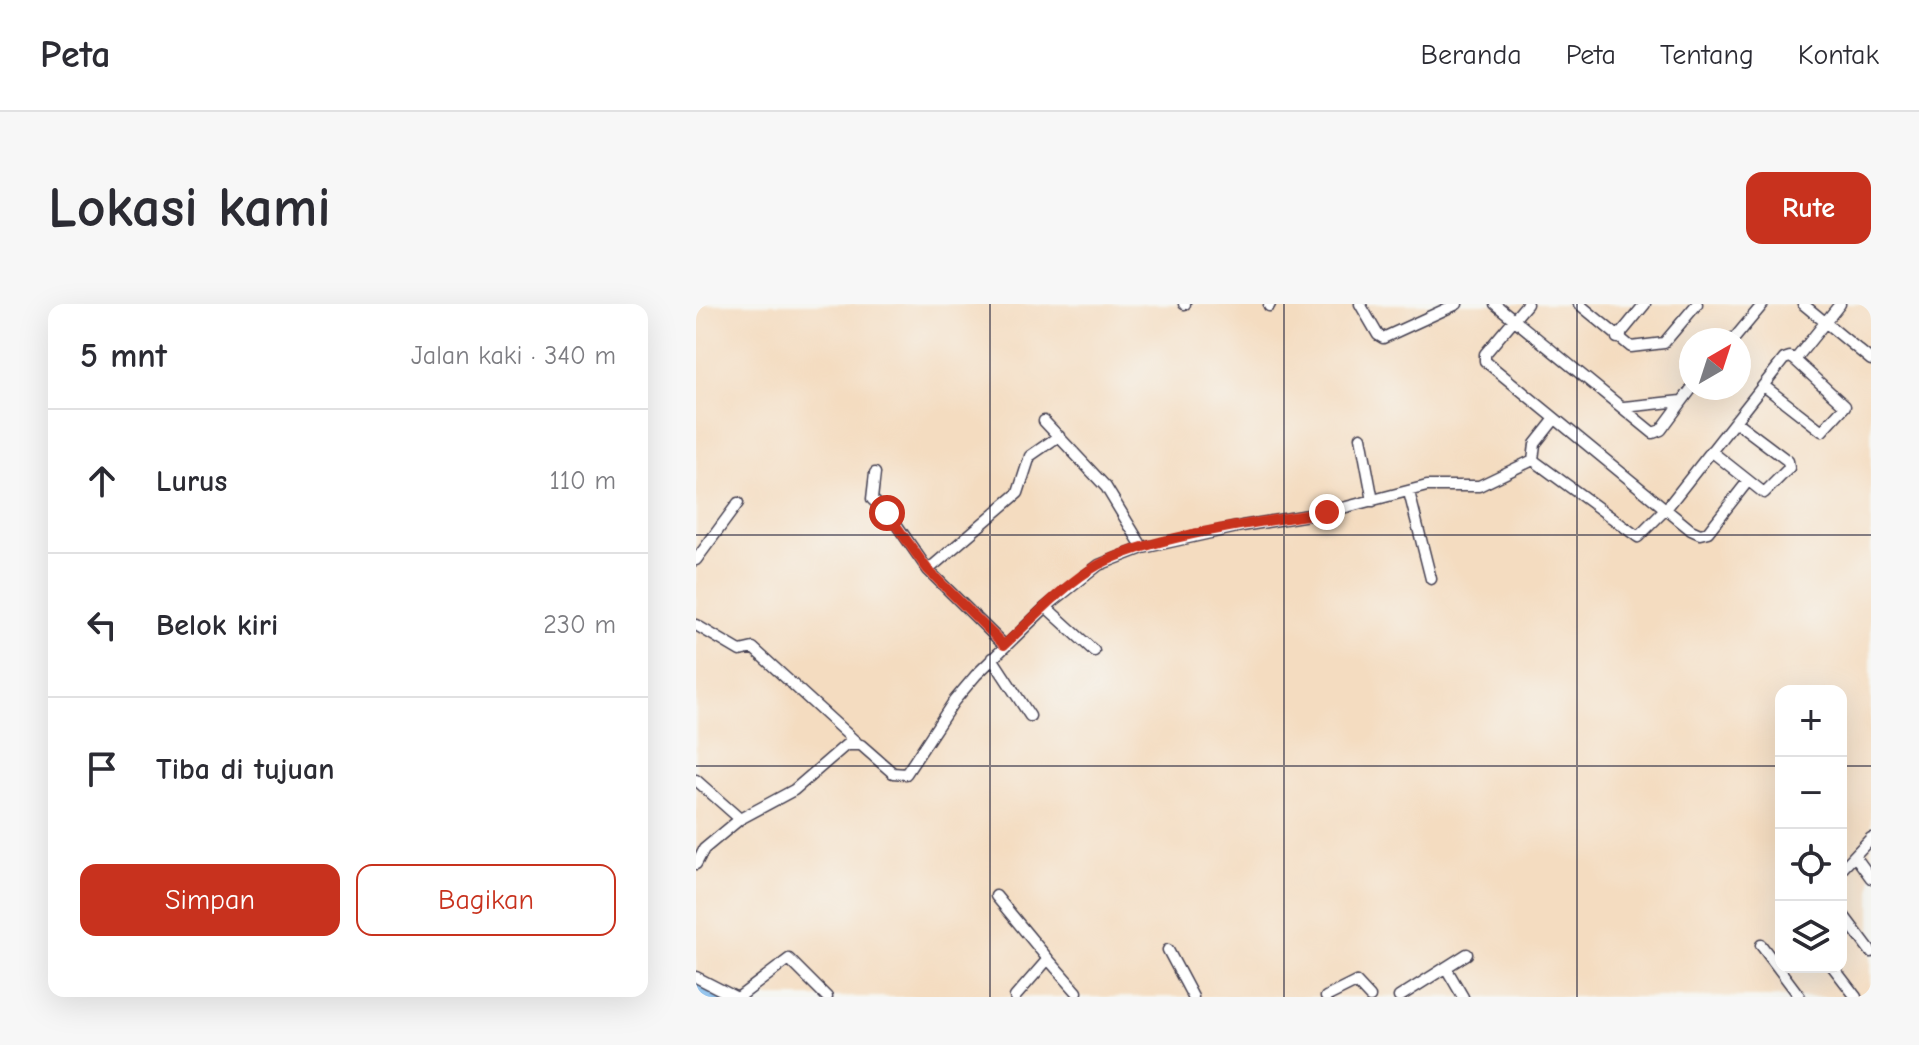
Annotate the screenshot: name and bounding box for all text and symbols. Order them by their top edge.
text: Peta [40,33,111,77]
text: Beranda [1421,39,1522,71]
text: Peta [1566,39,1616,71]
text: Tentang [1660,39,1754,71]
text: Kontak [1798,39,1879,71]
button: Rute [1746,172,1871,244]
text: Lokasi kami [48,176,331,240]
north arrow [1679,328,1751,400]
text: 5 mnt [80,336,167,376]
text: Jalan kaki · 340 m [411,341,616,371]
icon: ahead [80,459,124,503]
text: Lurus [156,464,227,499]
text: 110 m [549,466,616,496]
route end [1309,494,1345,530]
route start [869,495,905,531]
icon: left [80,603,124,647]
text: Belok kiri [156,608,278,643]
text: 230 m [543,610,616,640]
map controls [1775,685,1847,973]
button: + [1775,685,1847,757]
icon: arrive [80,747,124,791]
text: Tiba di tujuan [156,752,335,787]
button: − [1775,757,1847,829]
button: locate [1775,829,1847,901]
button: Simpan [80,864,340,936]
button: Bagikan [356,864,616,936]
button: layers [1775,901,1847,973]

